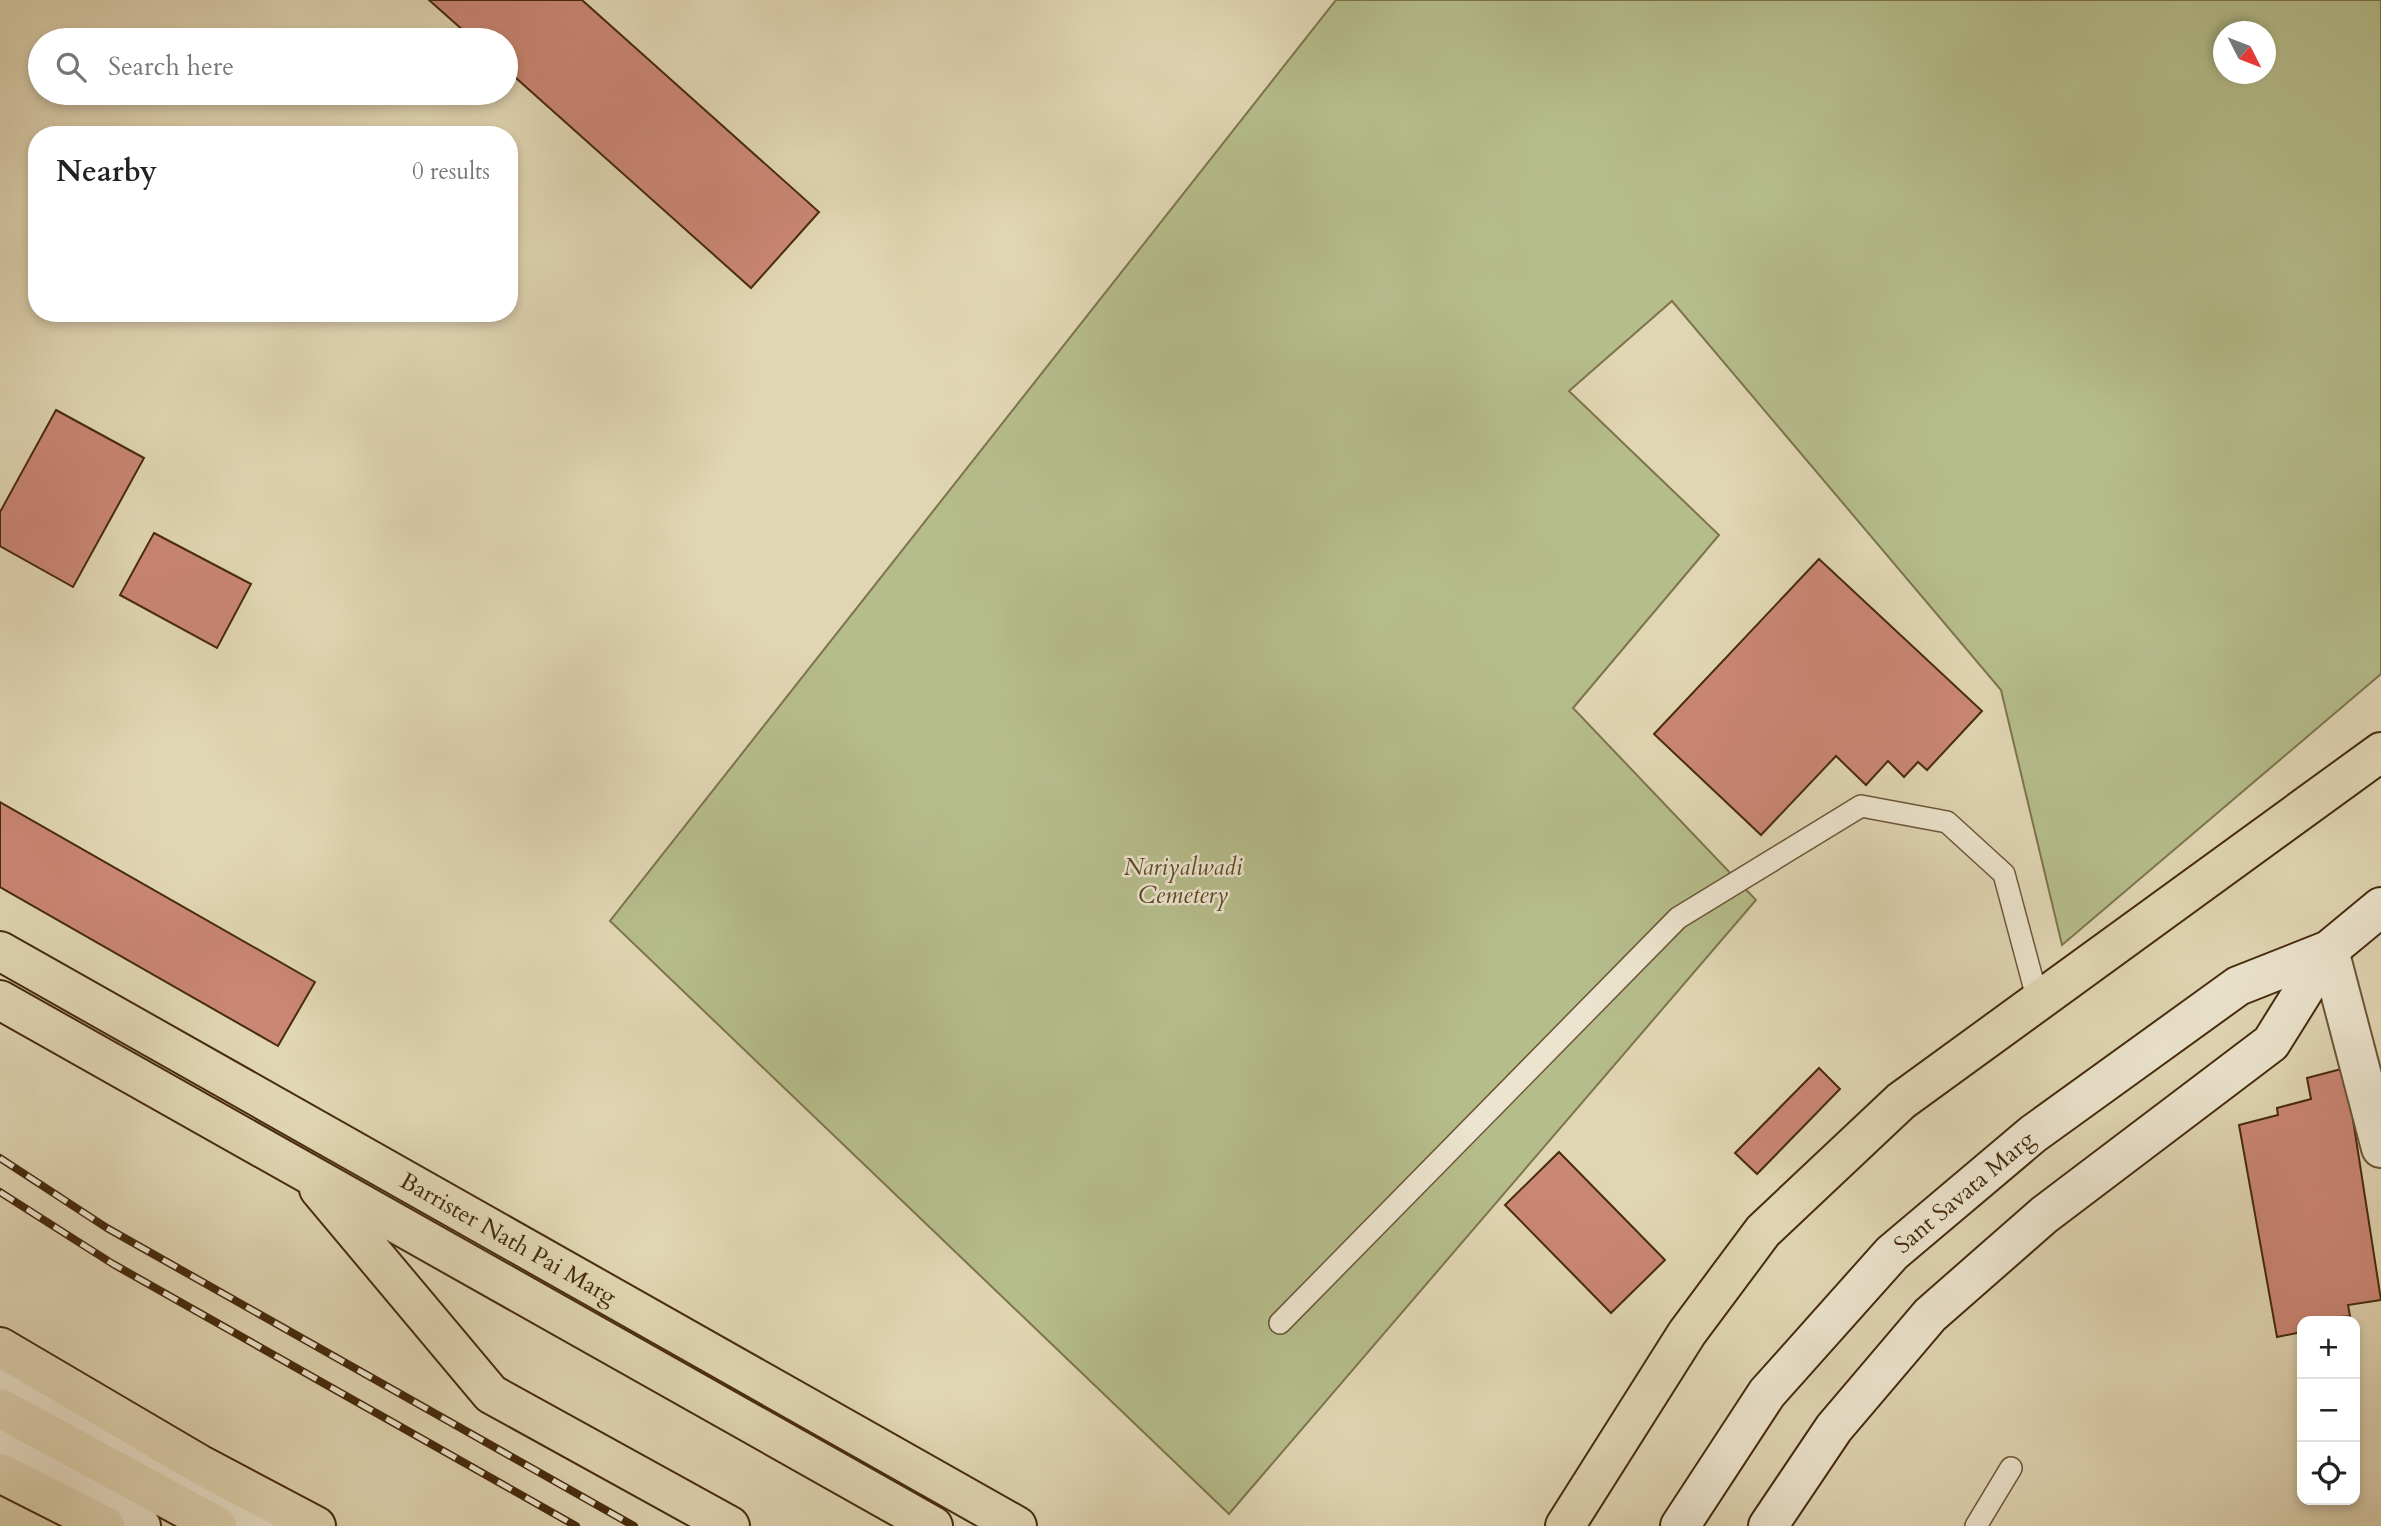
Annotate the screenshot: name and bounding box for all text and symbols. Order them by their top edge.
north arrow [2213,21,2276,84]
search box [28,28,518,105]
icon: search [52,48,90,86]
text: Search here [108,49,234,84]
text: Nearby [56,151,157,192]
text: 0 results [412,156,490,187]
park label: Nariyalwadi Cemetery [1124,851,1243,912]
street label: Sant Savata Marg [1887,1123,2042,1261]
street label: Barrister Nath Pai Marg [394,1164,623,1313]
map controls [2297,1316,2360,1505]
button: + [2297,1316,2360,1379]
button: − [2297,1379,2360,1442]
button: locate [2297,1442,2360,1505]

